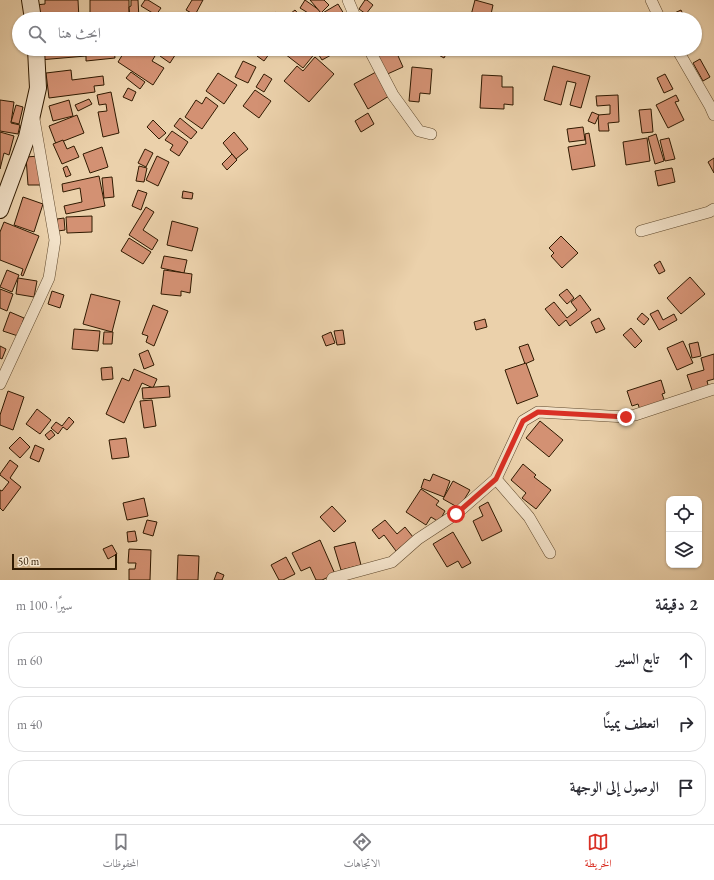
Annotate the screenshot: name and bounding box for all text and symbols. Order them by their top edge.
search box [12,12,702,56]
icon: search [26,23,48,45]
text: ابحث هنا [58,23,101,42]
route end [617,408,635,426]
map controls [666,496,702,568]
button: locate [666,496,702,532]
route start [447,505,465,523]
button: layers [666,532,702,568]
scale bar [12,552,117,571]
text: 50 m [18,554,39,568]
text: 2 دقيقة [655,593,698,615]
text: سيرًا · 100 m [16,597,73,614]
text: تابع السير [616,649,659,668]
icon: ahead [675,649,697,671]
text: 60 m [17,652,42,669]
text: انعطف يمينًا [603,713,659,732]
icon: right [675,713,697,735]
text: 40 m [17,716,42,733]
text: الوصول إلى الوجهة [570,777,659,796]
icon: arrive [675,777,697,799]
tab: المحفوظات [102,831,139,874]
tab: الاتجاهات [343,831,380,874]
tab: الخريطة [585,831,612,874]

